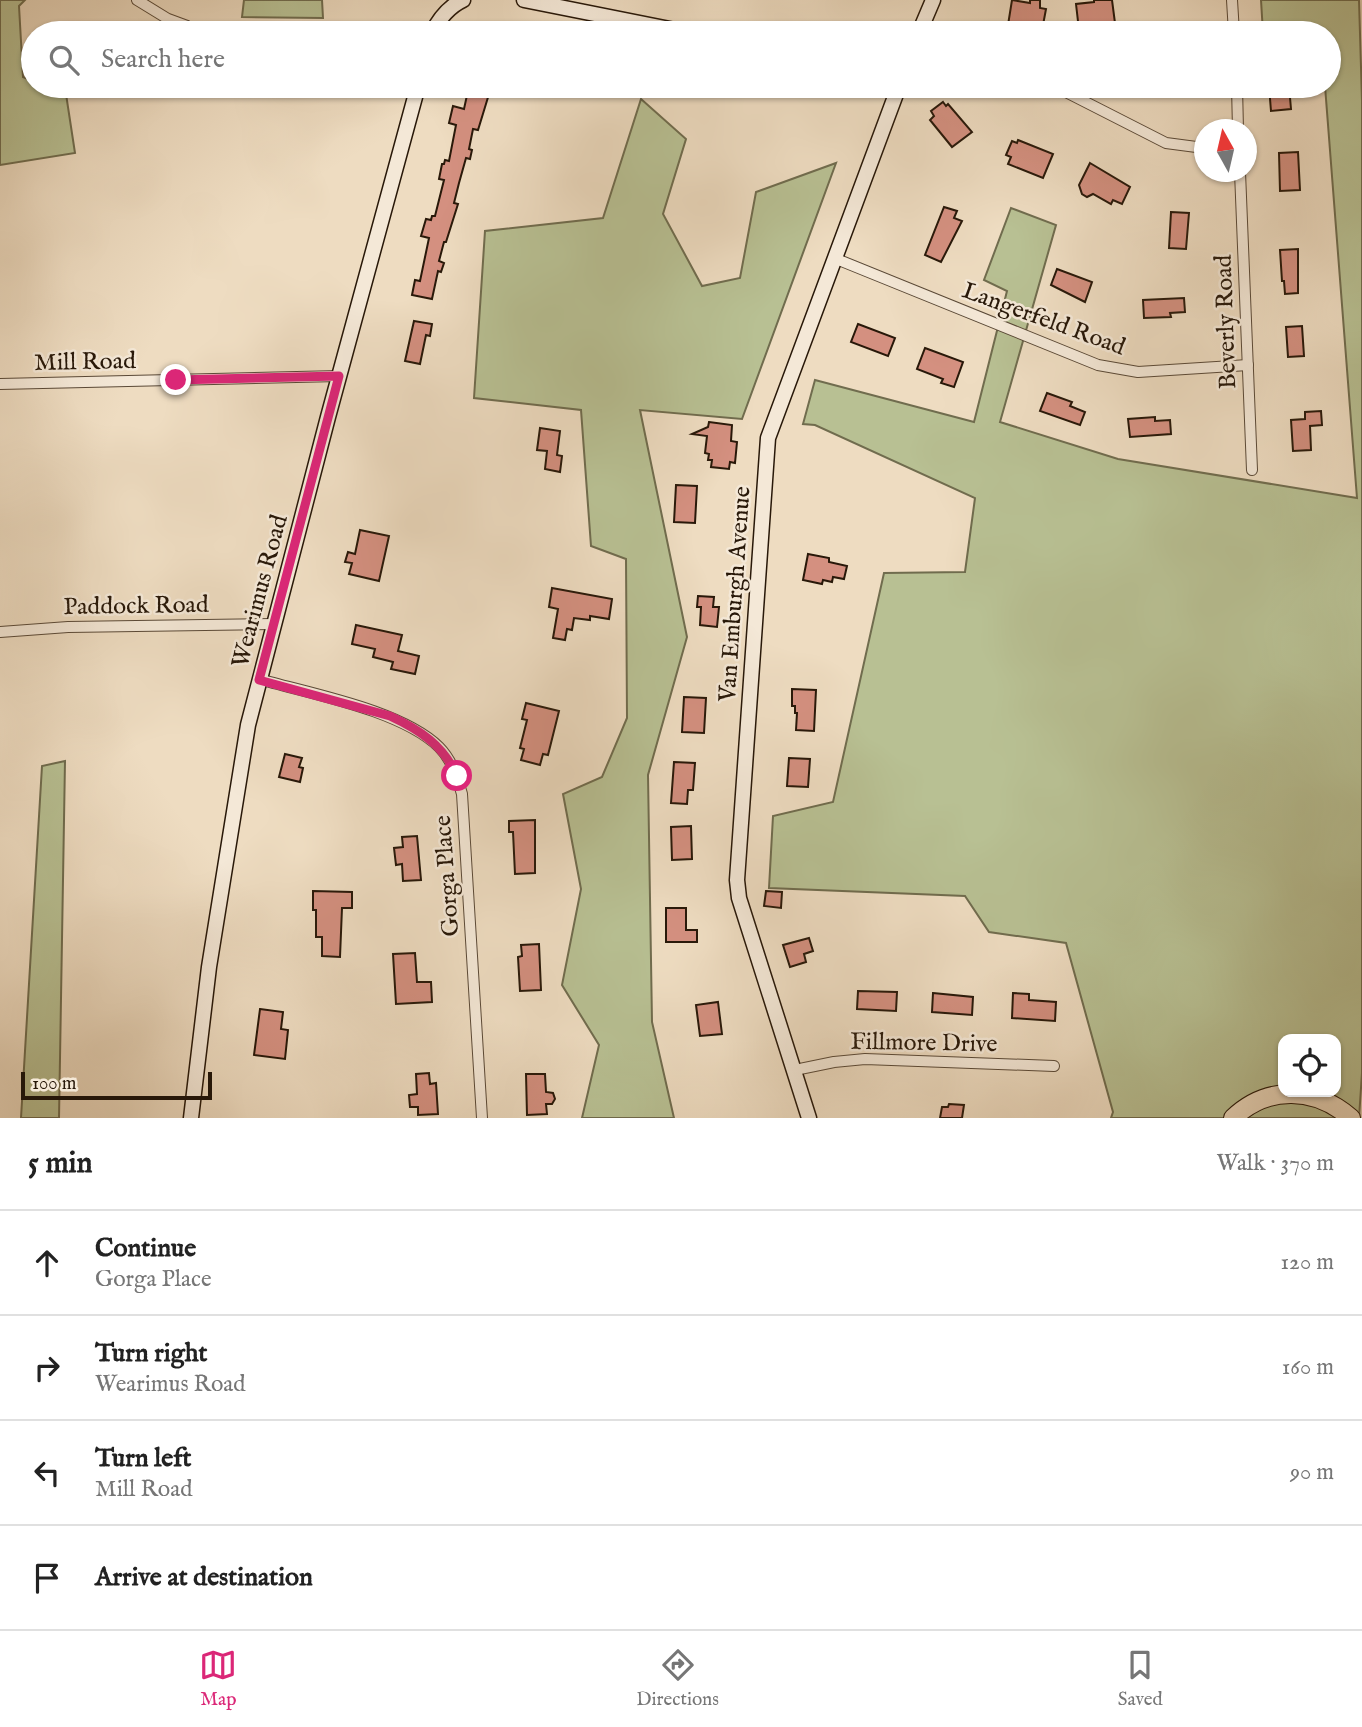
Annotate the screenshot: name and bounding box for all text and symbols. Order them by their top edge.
search box [21,21,1341,98]
icon: search [45,41,83,79]
text: Search here [101,43,225,76]
north arrow [1194,119,1257,182]
street label: Beverly Road [1209,254,1244,390]
street label: Langerfeld Road [958,276,1130,363]
street label: Mill Road [34,346,136,379]
route end [160,364,191,395]
street label: Van Emburgh Avenue [712,485,758,704]
street label: Wearimus Road [225,511,296,671]
street label: Paddock Road [63,590,209,623]
route start [441,760,472,791]
street label: Gorga Place [428,814,467,938]
street label: Fillmore Drive [850,1027,998,1060]
map controls [1278,1034,1341,1097]
button: locate [1278,1034,1341,1097]
scale bar [21,1069,212,1101]
text: 100 m [32,1072,76,1096]
text: 5 min [28,1145,93,1183]
text: Walk · 370 m [1216,1149,1334,1178]
text: Continue [95,1232,196,1265]
icon: ahead [28,1244,66,1282]
text: 120 m [1281,1248,1334,1277]
text: Gorga Place [95,1265,211,1294]
text: Turn right [95,1337,208,1370]
icon: right [28,1349,66,1387]
text: 160 m [1282,1353,1334,1382]
text: Wearimus Road [95,1370,246,1399]
text: Turn left [95,1442,192,1475]
icon: left [28,1454,66,1492]
text: 90 m [1290,1458,1334,1487]
text: Mill Road [95,1475,192,1504]
icon: arrive [28,1559,66,1597]
text: Arrive at destination [95,1561,313,1594]
tab: Map [199,1646,237,1712]
tab: Directions [636,1646,719,1712]
tab: Saved [1118,1646,1163,1712]

